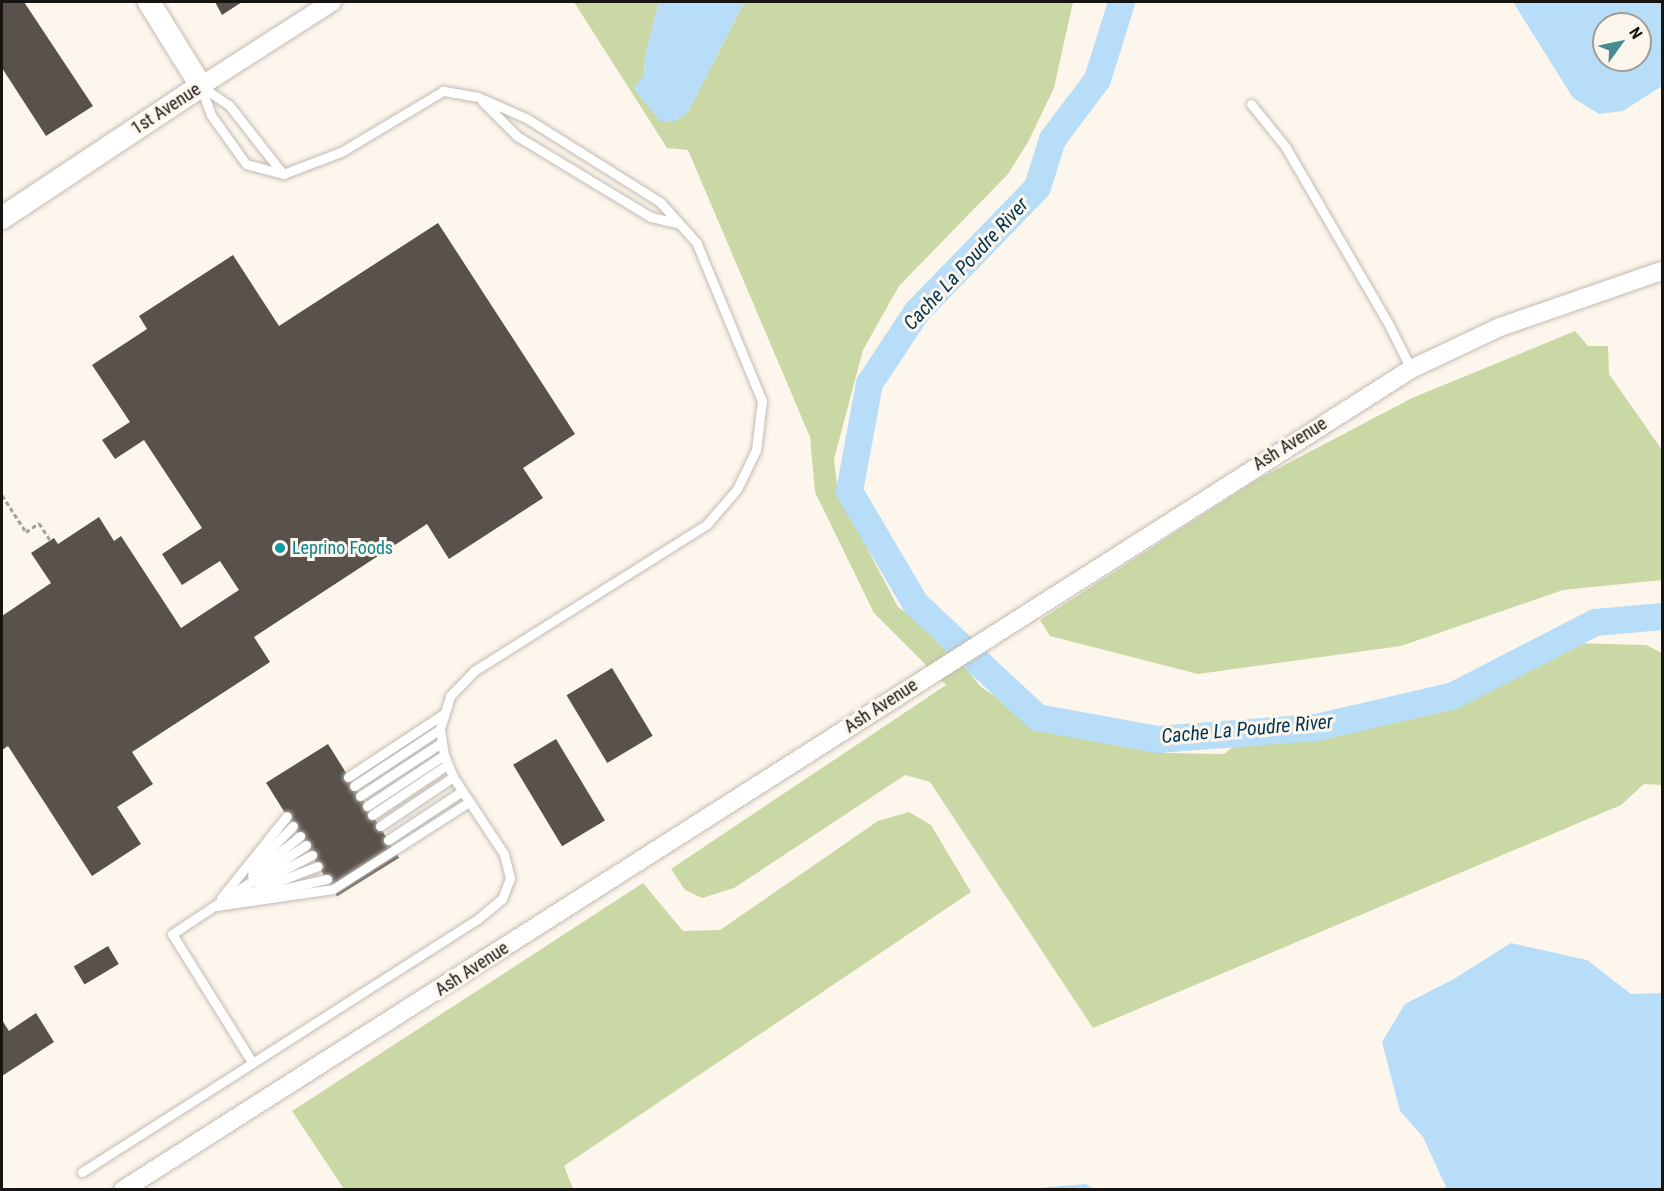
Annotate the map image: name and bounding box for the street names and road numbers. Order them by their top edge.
street label: 1st Avenue [127,79,205,139]
street label: Ash Avenue [1249,413,1331,475]
street label: Ash Avenue [840,674,922,738]
street label: Ash Avenue [431,937,513,1001]

